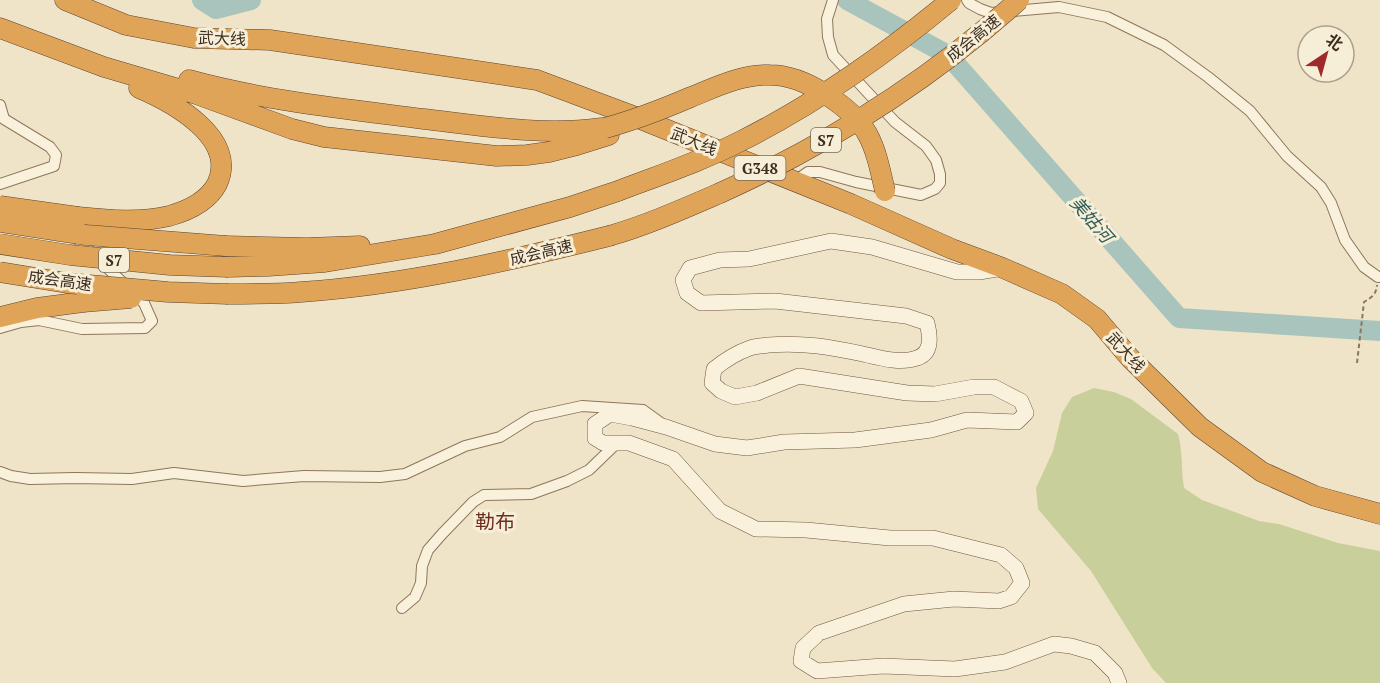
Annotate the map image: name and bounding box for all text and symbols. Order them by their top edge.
street label: 成会高速 [941,9,1005,67]
north arrow [1296,24,1356,84]
street label: 武大线 [198,26,246,50]
text: 北 [1322,28,1348,55]
street label: 武大线 [668,122,720,160]
road number: S7 [811,128,841,152]
road number: G348 [734,156,786,180]
water label: 美姑河 [1065,191,1121,250]
street label: 成会高速 [507,234,575,270]
road number: S7 [99,248,129,272]
street label: 成会高速 [27,265,93,295]
street label: 武大线 [1102,327,1150,377]
district label: 勒布 [475,508,515,535]

